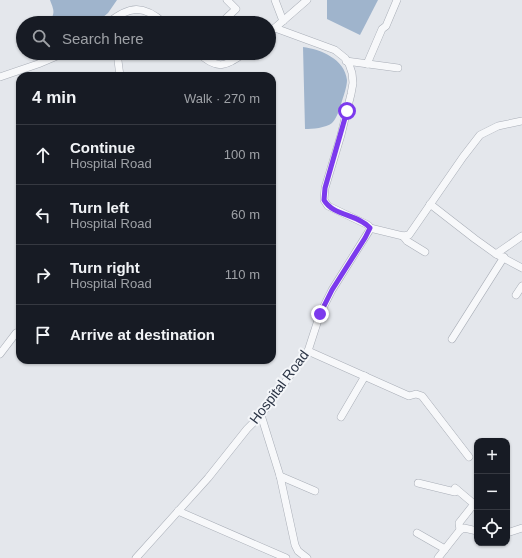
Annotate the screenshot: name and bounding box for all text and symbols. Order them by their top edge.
search box [16,16,276,60]
icon: search [30,27,52,49]
text: Search here [62,30,144,47]
text: 4 min [32,88,76,107]
text: Walk · 270 m [184,91,260,106]
route start [338,102,356,120]
text: Continue [70,139,135,156]
icon: ahead [32,144,54,166]
text: 100 m [224,147,260,162]
text: Hospital Road [70,156,152,171]
text: Turn left [70,199,129,216]
icon: left [32,204,54,226]
text: 60 m [231,207,260,222]
text: Hospital Road [70,216,152,231]
text: Turn right [70,259,140,276]
icon: right [32,264,54,286]
text: 110 m [225,267,260,282]
text: Hospital Road [70,276,152,291]
route end [311,305,329,323]
icon: arrive [32,324,54,346]
text: Arrive at destination [70,326,215,343]
street label: Hospital Road [246,347,312,427]
map controls [474,438,510,546]
button: + [474,438,510,474]
button: − [474,474,510,510]
button: locate [474,510,510,546]

